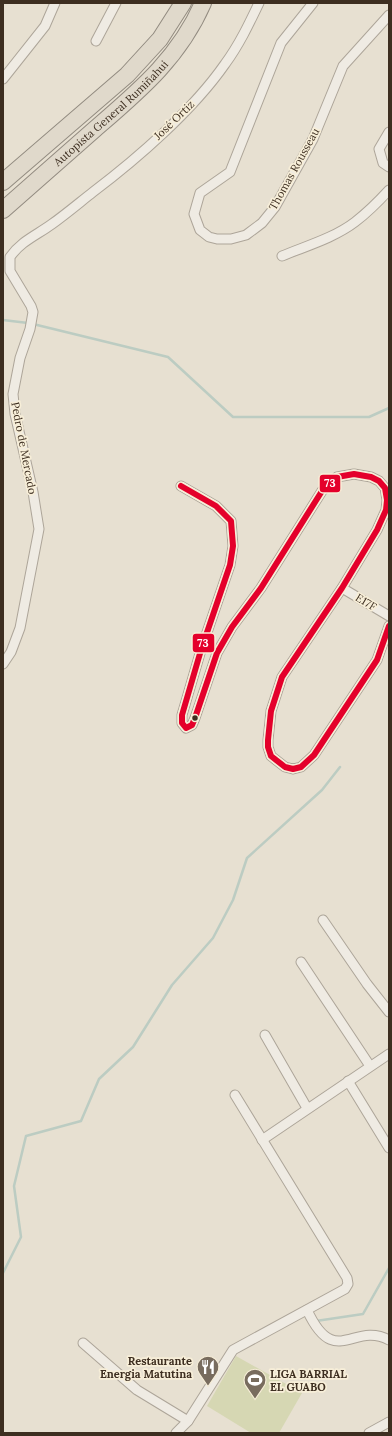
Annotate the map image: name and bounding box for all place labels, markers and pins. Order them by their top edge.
unlabelled marker [190,713,200,723]
place label: Restaurante Energia Matutina [100,1354,192,1381]
restaurant icon: Restaurante Energia Matutina [195,1354,221,1387]
sports icon: LIGA BARRIAL EL GUABO [242,1367,268,1400]
place label: LIGA BARRIAL EL GUABO [270,1367,347,1394]

